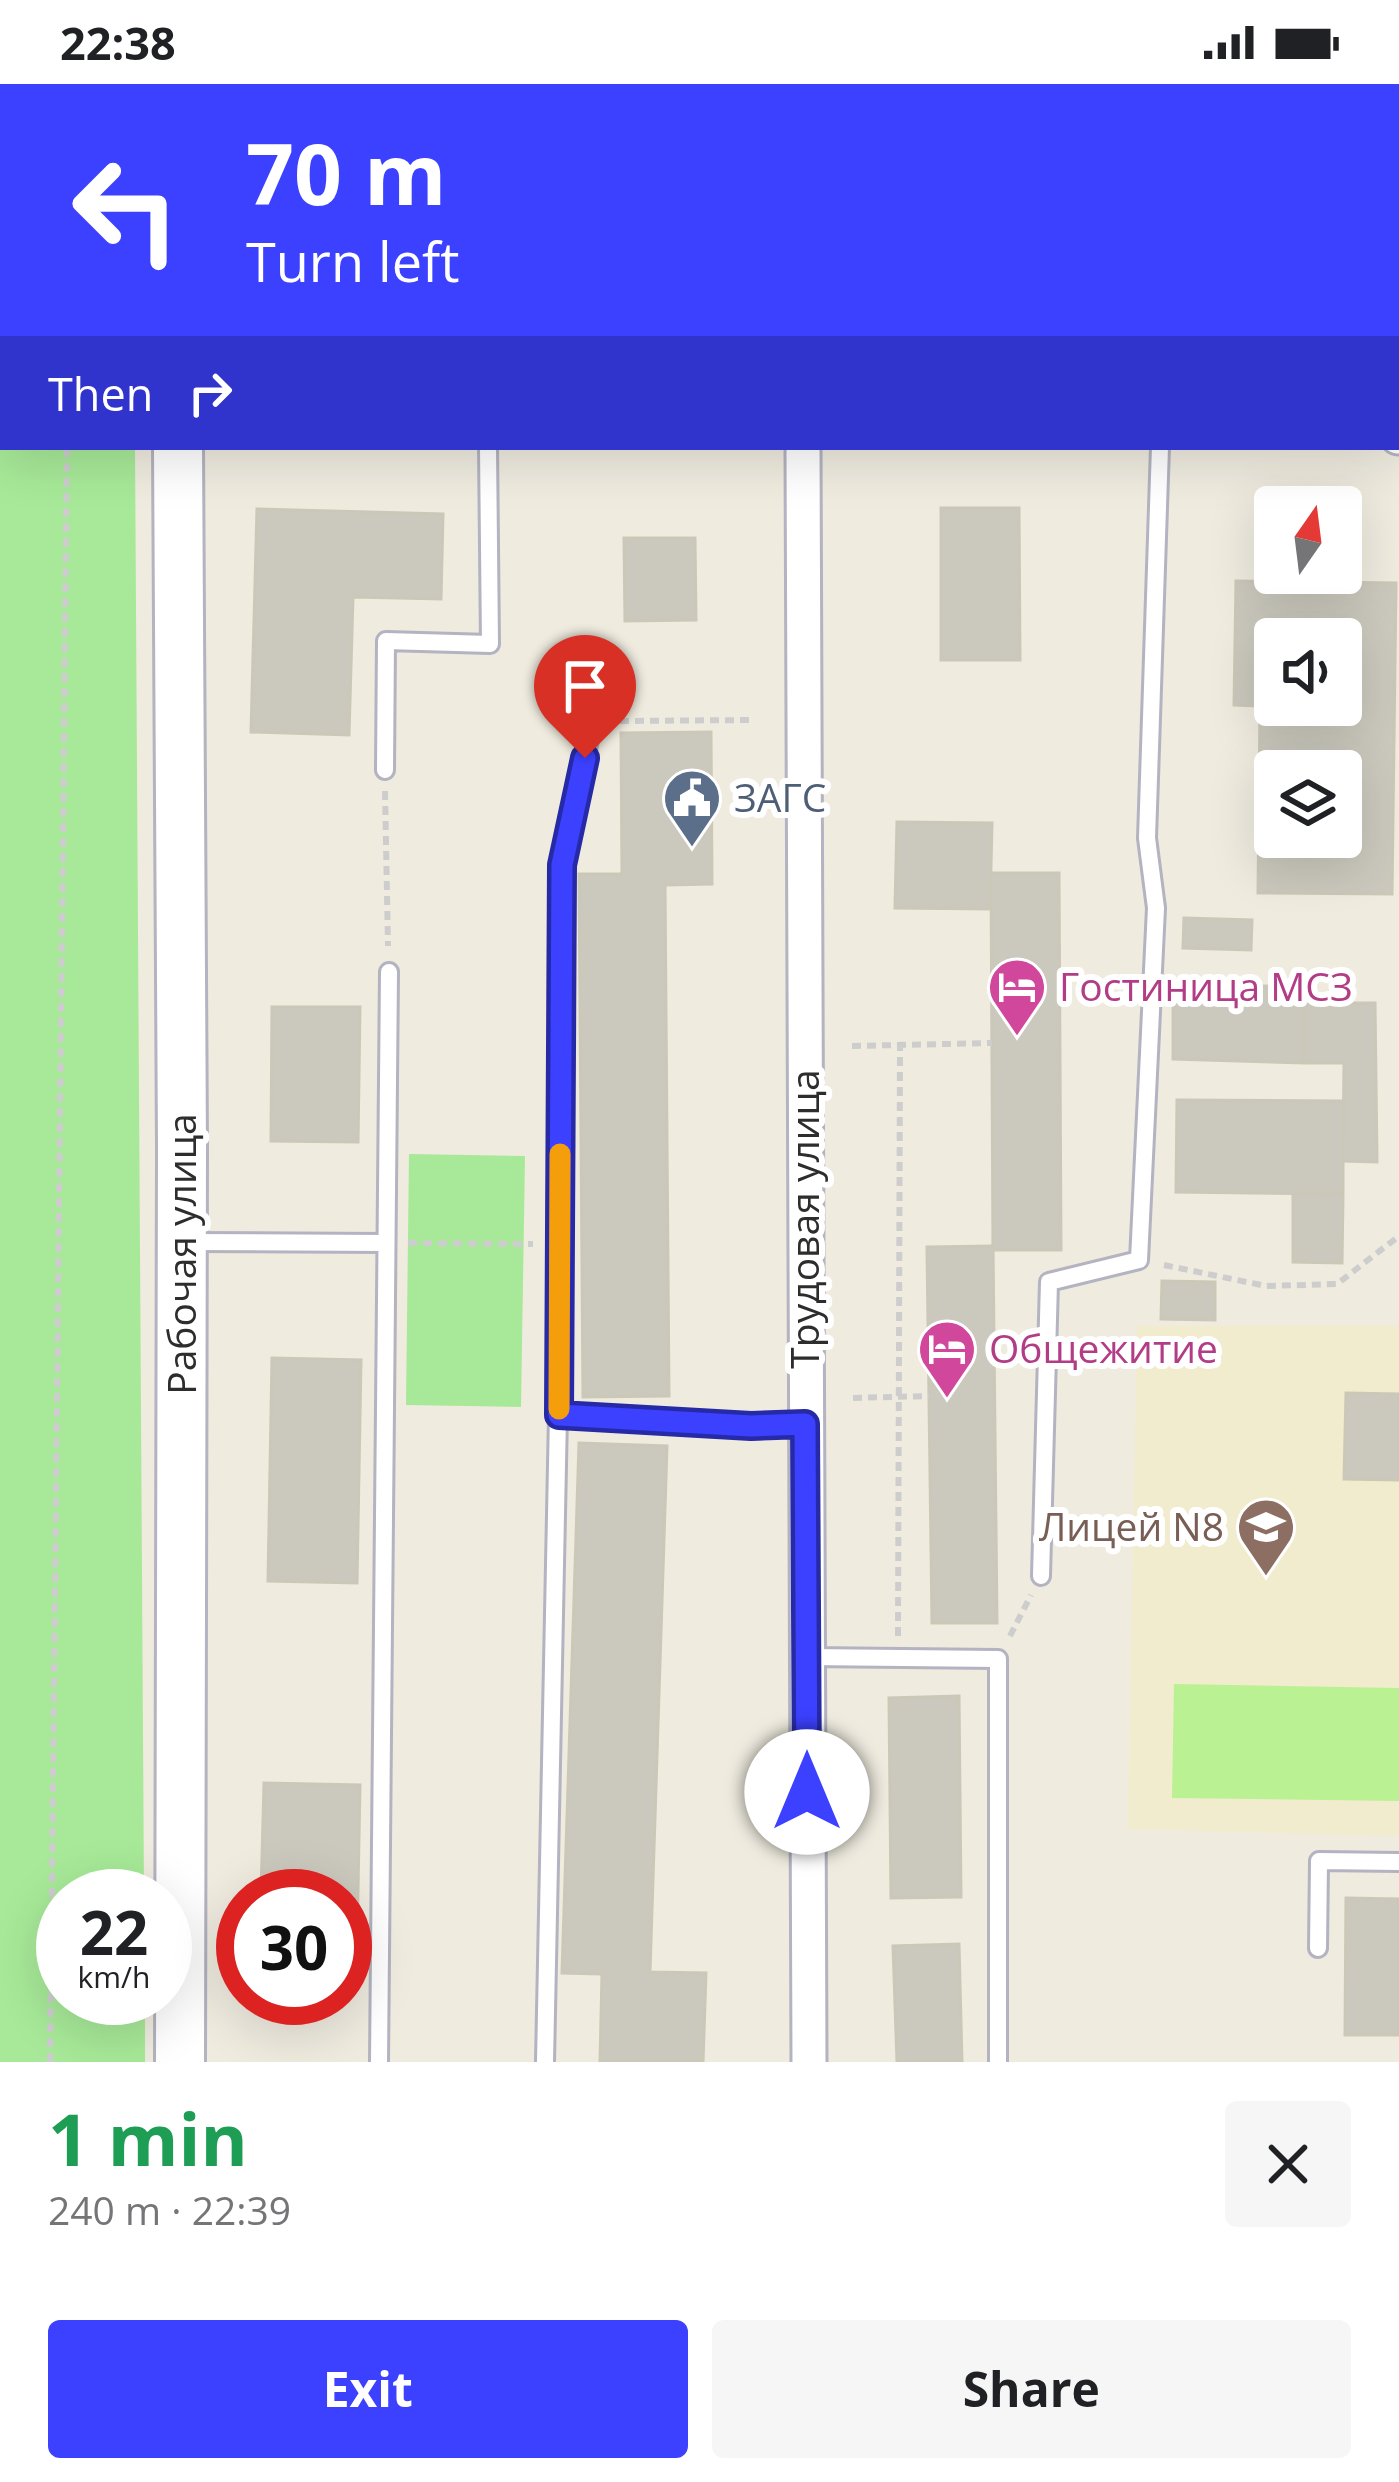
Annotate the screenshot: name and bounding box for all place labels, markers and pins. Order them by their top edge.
pin [534,635,636,758]
public building icon: ЗАГС [661,767,723,849]
place label: ЗАГС [734,770,826,823]
hotel icon: Гостиница МСЗ [986,956,1048,1038]
place label: Гостиница МСЗ [1059,959,1353,1012]
hotel icon: Общежитие [916,1318,978,1400]
place label: Общежитие [989,1321,1218,1374]
school or university icon: Лицей N8 [1235,1496,1297,1578]
place label: Лицей N8 [1039,1499,1224,1552]

